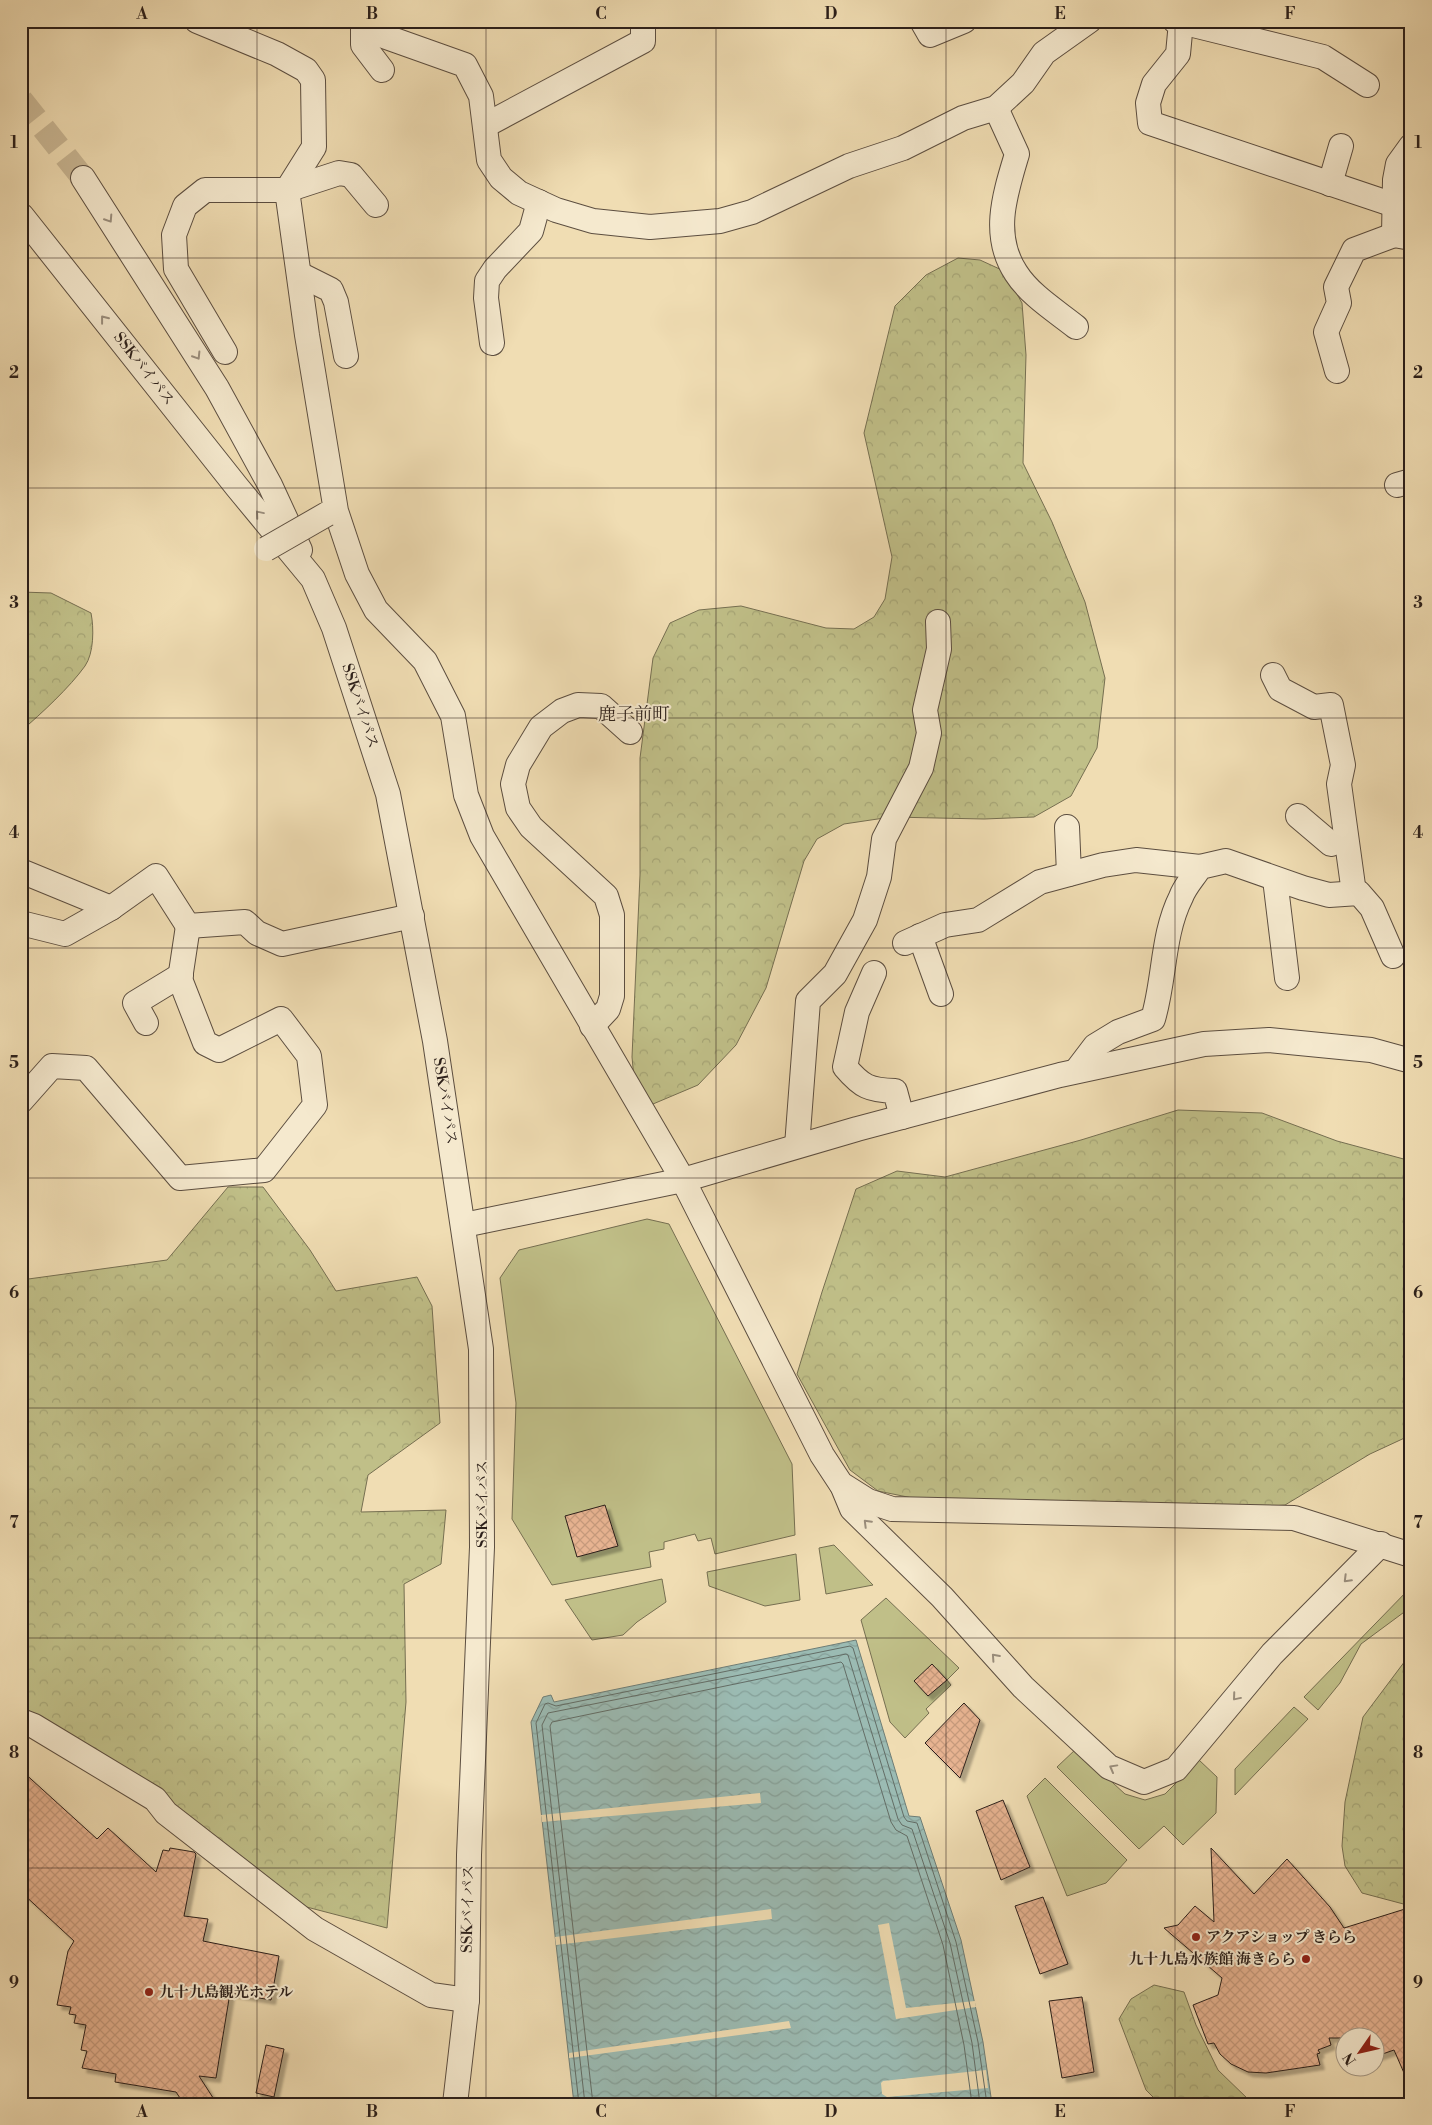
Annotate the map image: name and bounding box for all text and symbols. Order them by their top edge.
text: A [135,4,148,24]
text: B [366,4,378,24]
text: C [595,4,607,24]
text: D [825,4,838,24]
text: E [1054,4,1066,24]
text: F [1284,4,1296,24]
text: 1 [10,133,18,153]
text: 1 [1414,133,1422,153]
one-way arrow [103,213,112,223]
one-way arrow [101,316,109,325]
street label: SSKバイパス [109,328,179,410]
one-way arrow [191,350,200,359]
text: 2 [9,363,19,383]
text: 2 [1413,363,1423,383]
one-way arrow [256,511,265,520]
text: 3 [9,593,19,613]
text: 3 [1413,593,1423,613]
street label: SSKバイパス [337,661,383,751]
district label: 鹿子前町 [598,703,670,726]
text: 4 [9,823,20,843]
text: 4 [1413,823,1424,843]
text: 5 [9,1053,19,1073]
text: 5 [1413,1053,1423,1073]
street label: SSKバイパス [429,1056,461,1146]
text: 6 [9,1283,19,1303]
text: 6 [1413,1283,1423,1303]
street label: SSKバイパス [473,1460,492,1548]
text: 7 [9,1513,19,1533]
text: 7 [1413,1513,1423,1533]
one-way arrow [863,1520,872,1529]
one-way arrow [1344,1573,1353,1582]
one-way arrow [992,1653,1001,1662]
one-way arrow [1232,1692,1241,1701]
text: 8 [9,1743,19,1763]
text: 8 [1413,1743,1423,1763]
one-way arrow [1109,1764,1118,1774]
street label: SSKバイパス [458,1865,478,1953]
place label: アクアショップ きらら [1206,1928,1357,1947]
marker: アクアショップ きらら [1190,1931,1202,1943]
place label: 九十九島水族館 海きらら [1129,1950,1296,1969]
marker: 九十九島水族館 海きらら [1300,1953,1312,1965]
text: 9 [9,1973,19,1993]
text: 9 [1413,1973,1423,1993]
place label: 九十九島観光ホテル [159,1983,293,2002]
marker: 九十九島観光ホテル [143,1986,155,1998]
north arrow [1334,2028,1384,2078]
text: N [1339,2049,1361,2068]
text: A [135,2102,148,2122]
text: B [366,2102,378,2122]
text: C [595,2102,607,2122]
text: D [825,2102,838,2122]
text: E [1054,2102,1066,2122]
text: F [1284,2102,1296,2122]

